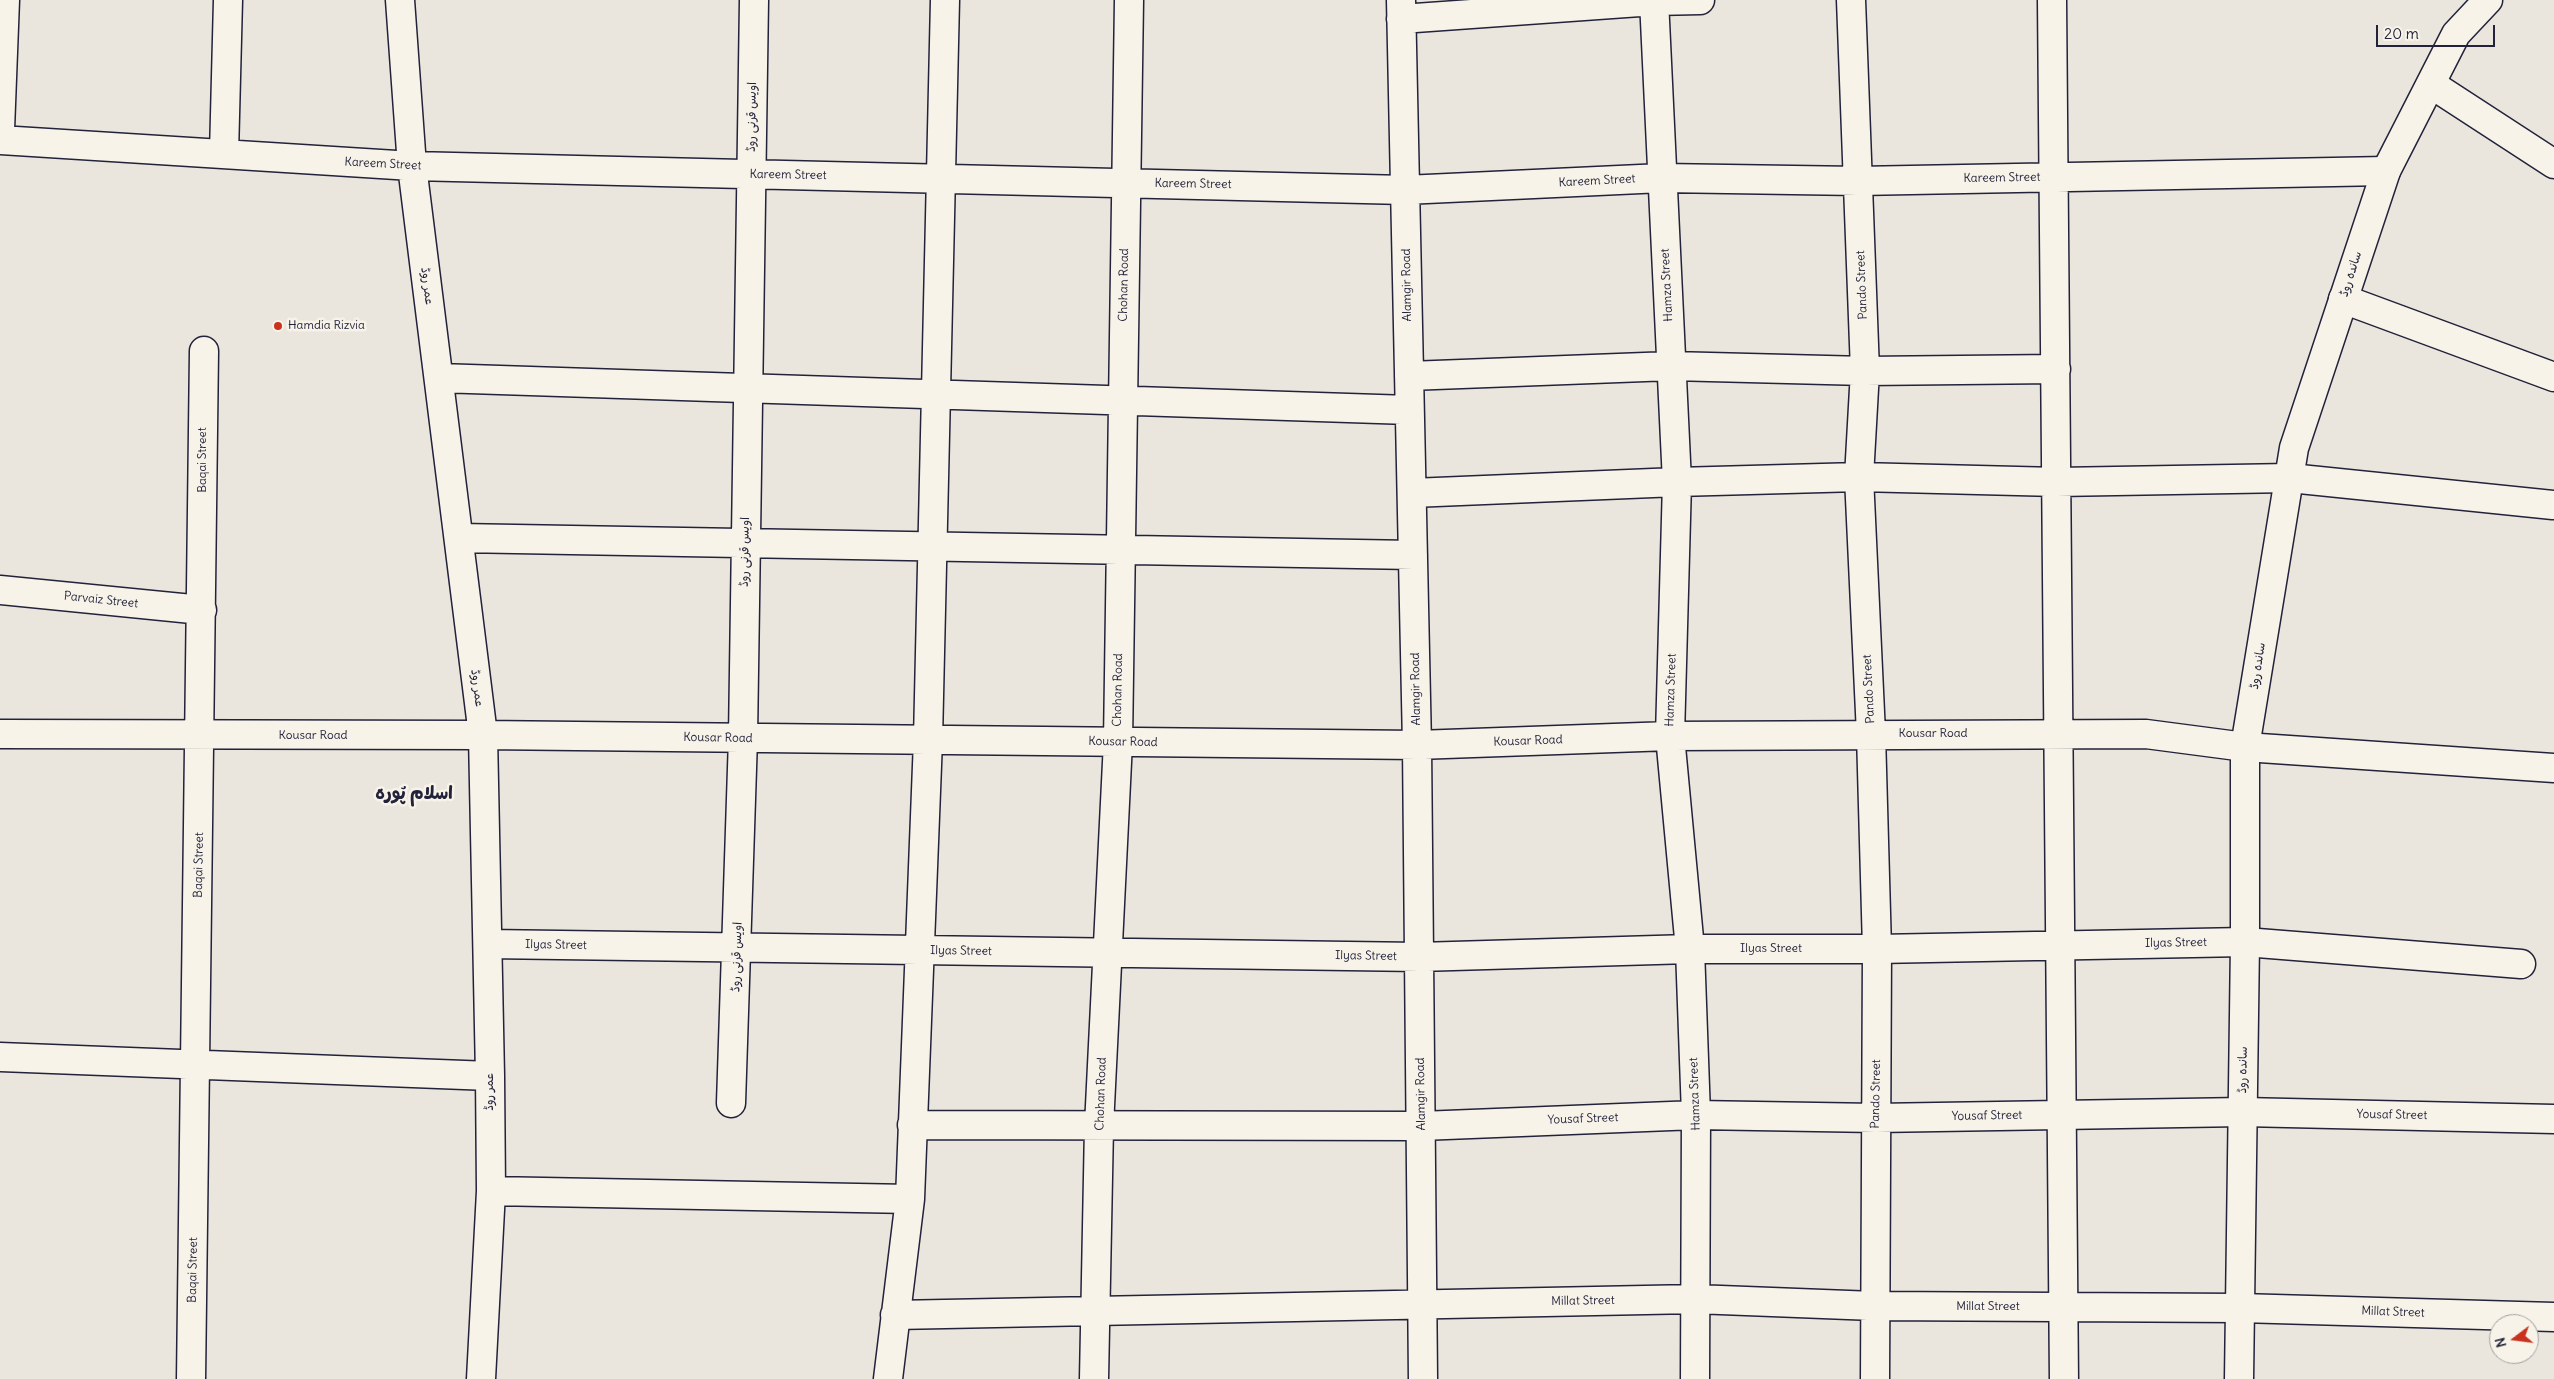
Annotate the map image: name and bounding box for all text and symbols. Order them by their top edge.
scale bar [2379,15,2498,47]
text: 20 m [2384,24,2419,43]
street label: اویس قرنی روڈ [744,82,760,152]
street label: Kareem Street [344,155,422,173]
street label: Kareem Street [749,167,827,183]
street label: Kareem Street [1963,170,2041,186]
street label: Kareem Street [1558,172,1636,190]
street label: Kareem Street [1154,176,1232,192]
street label: Chohan Road [1116,248,1132,322]
street label: Alamgir Road [1399,248,1415,322]
street label: Hamza Street [1658,248,1676,322]
street label: ساندہ روڈ [2337,249,2365,299]
street label: Pando Street [1854,250,1870,320]
street label: عمر روڈ [418,266,436,306]
place label: Hamdia Rizvia [288,319,365,333]
marker: Hamdia Rizvia [272,320,284,332]
street label: Baqai Street [196,427,210,493]
street label: اویس قرنی روڈ [737,517,753,587]
street label: Parvaiz Street [63,589,139,611]
street label: ساندہ روڈ [2247,642,2269,690]
street label: Alamgir Road [1408,652,1424,726]
street label: Chohan Road [1110,653,1126,727]
street label: Hamza Street [1663,653,1679,727]
street label: Pando Street [1860,654,1878,724]
street label: عمر روڈ [468,668,486,708]
street label: Kousar Road [1898,727,1968,741]
street label: Kousar Road [278,729,348,743]
street label: Kousar Road [683,730,753,746]
street label: Kousar Road [1493,733,1563,749]
street label: Kousar Road [1088,734,1158,750]
district label: اسلام پُورہ [375,783,453,805]
street label: Baqai Street [191,832,207,898]
street label: اویس قرنی روڈ [729,922,745,992]
street label: Ilyas Street [2145,935,2207,951]
street label: Ilyas Street [525,937,587,953]
street label: Ilyas Street [1740,942,1802,956]
street label: Ilyas Street [930,943,992,959]
street label: Ilyas Street [1335,948,1397,964]
street label: ساندہ روڈ [2235,1046,2251,1094]
street label: Chohan Road [1093,1057,1109,1131]
street label: Alamgir Road [1413,1057,1429,1131]
street label: Hamza Street [1687,1057,1703,1131]
street label: Pando Street [1868,1059,1884,1129]
street label: عمر روڈ [483,1073,497,1111]
street label: Yousaf Street [2357,1107,2427,1123]
street label: Yousaf Street [1952,1108,2022,1124]
street label: Yousaf Street [1547,1111,1619,1127]
street label: Baqai Street [185,1237,201,1303]
street label: Millat Street [1551,1293,1615,1309]
street label: Millat Street [1956,1300,2020,1314]
street label: Millat Street [2361,1304,2425,1320]
north arrow [2489,1314,2539,1364]
text: N [2491,1336,2510,1350]

